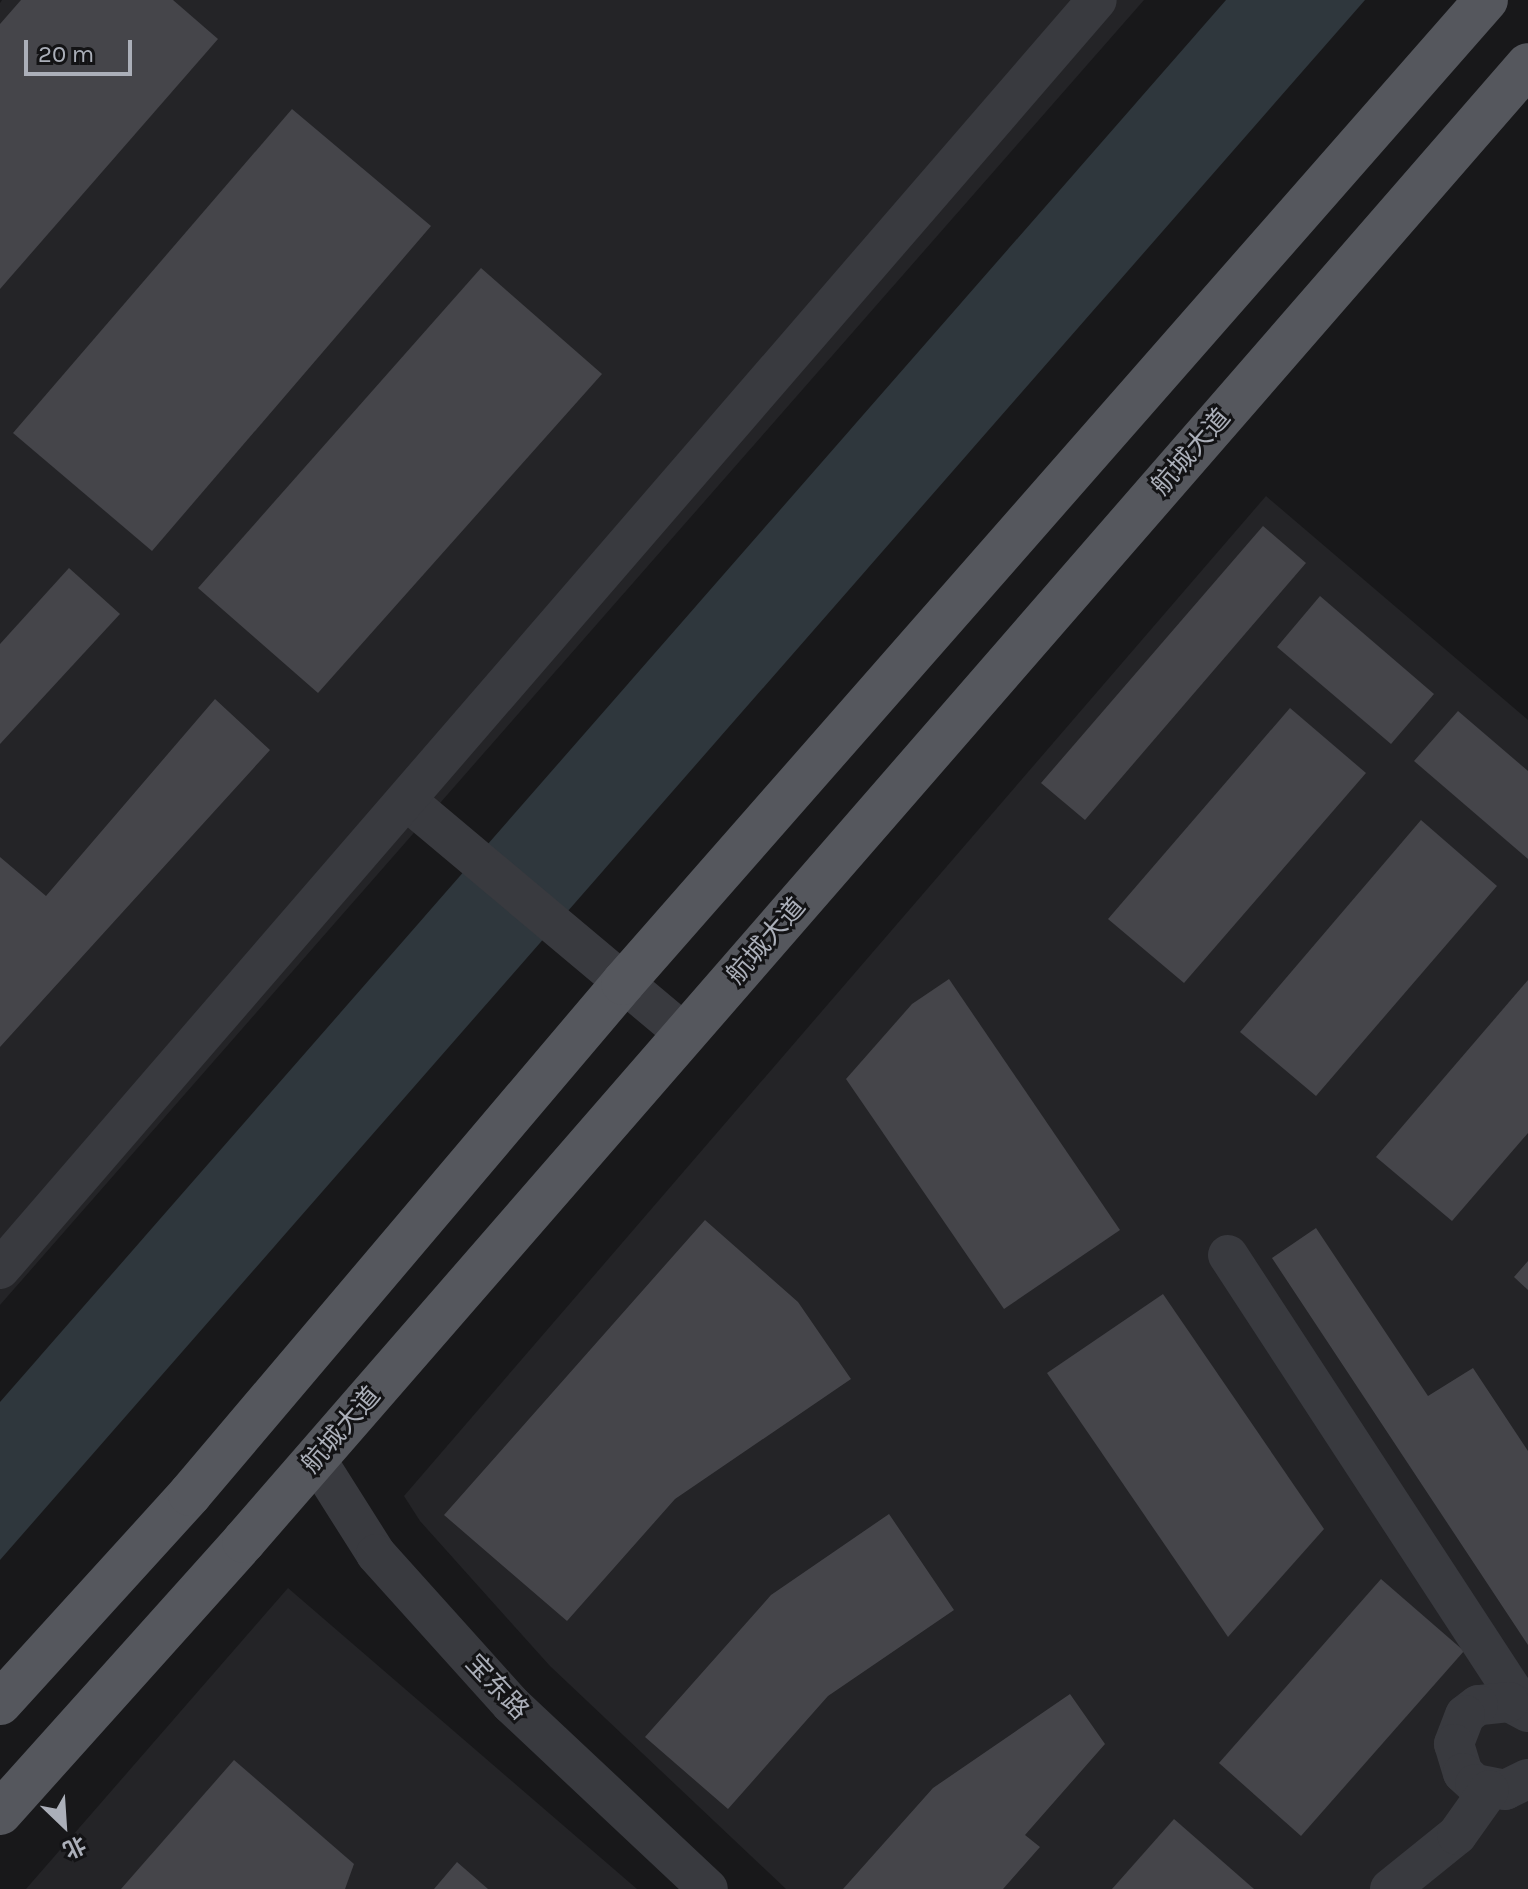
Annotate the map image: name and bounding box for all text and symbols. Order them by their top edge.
scale bar [28,24,136,74]
text: 20 m [38,40,94,68]
street label: 航城大道 [1145,403,1237,501]
street label: 航城大道 [720,892,812,990]
street label: 航城大道 [295,1381,387,1479]
street label: 宝东路 [459,1648,535,1726]
north arrow [24,1785,104,1865]
text: 北 [59,1830,90,1863]

